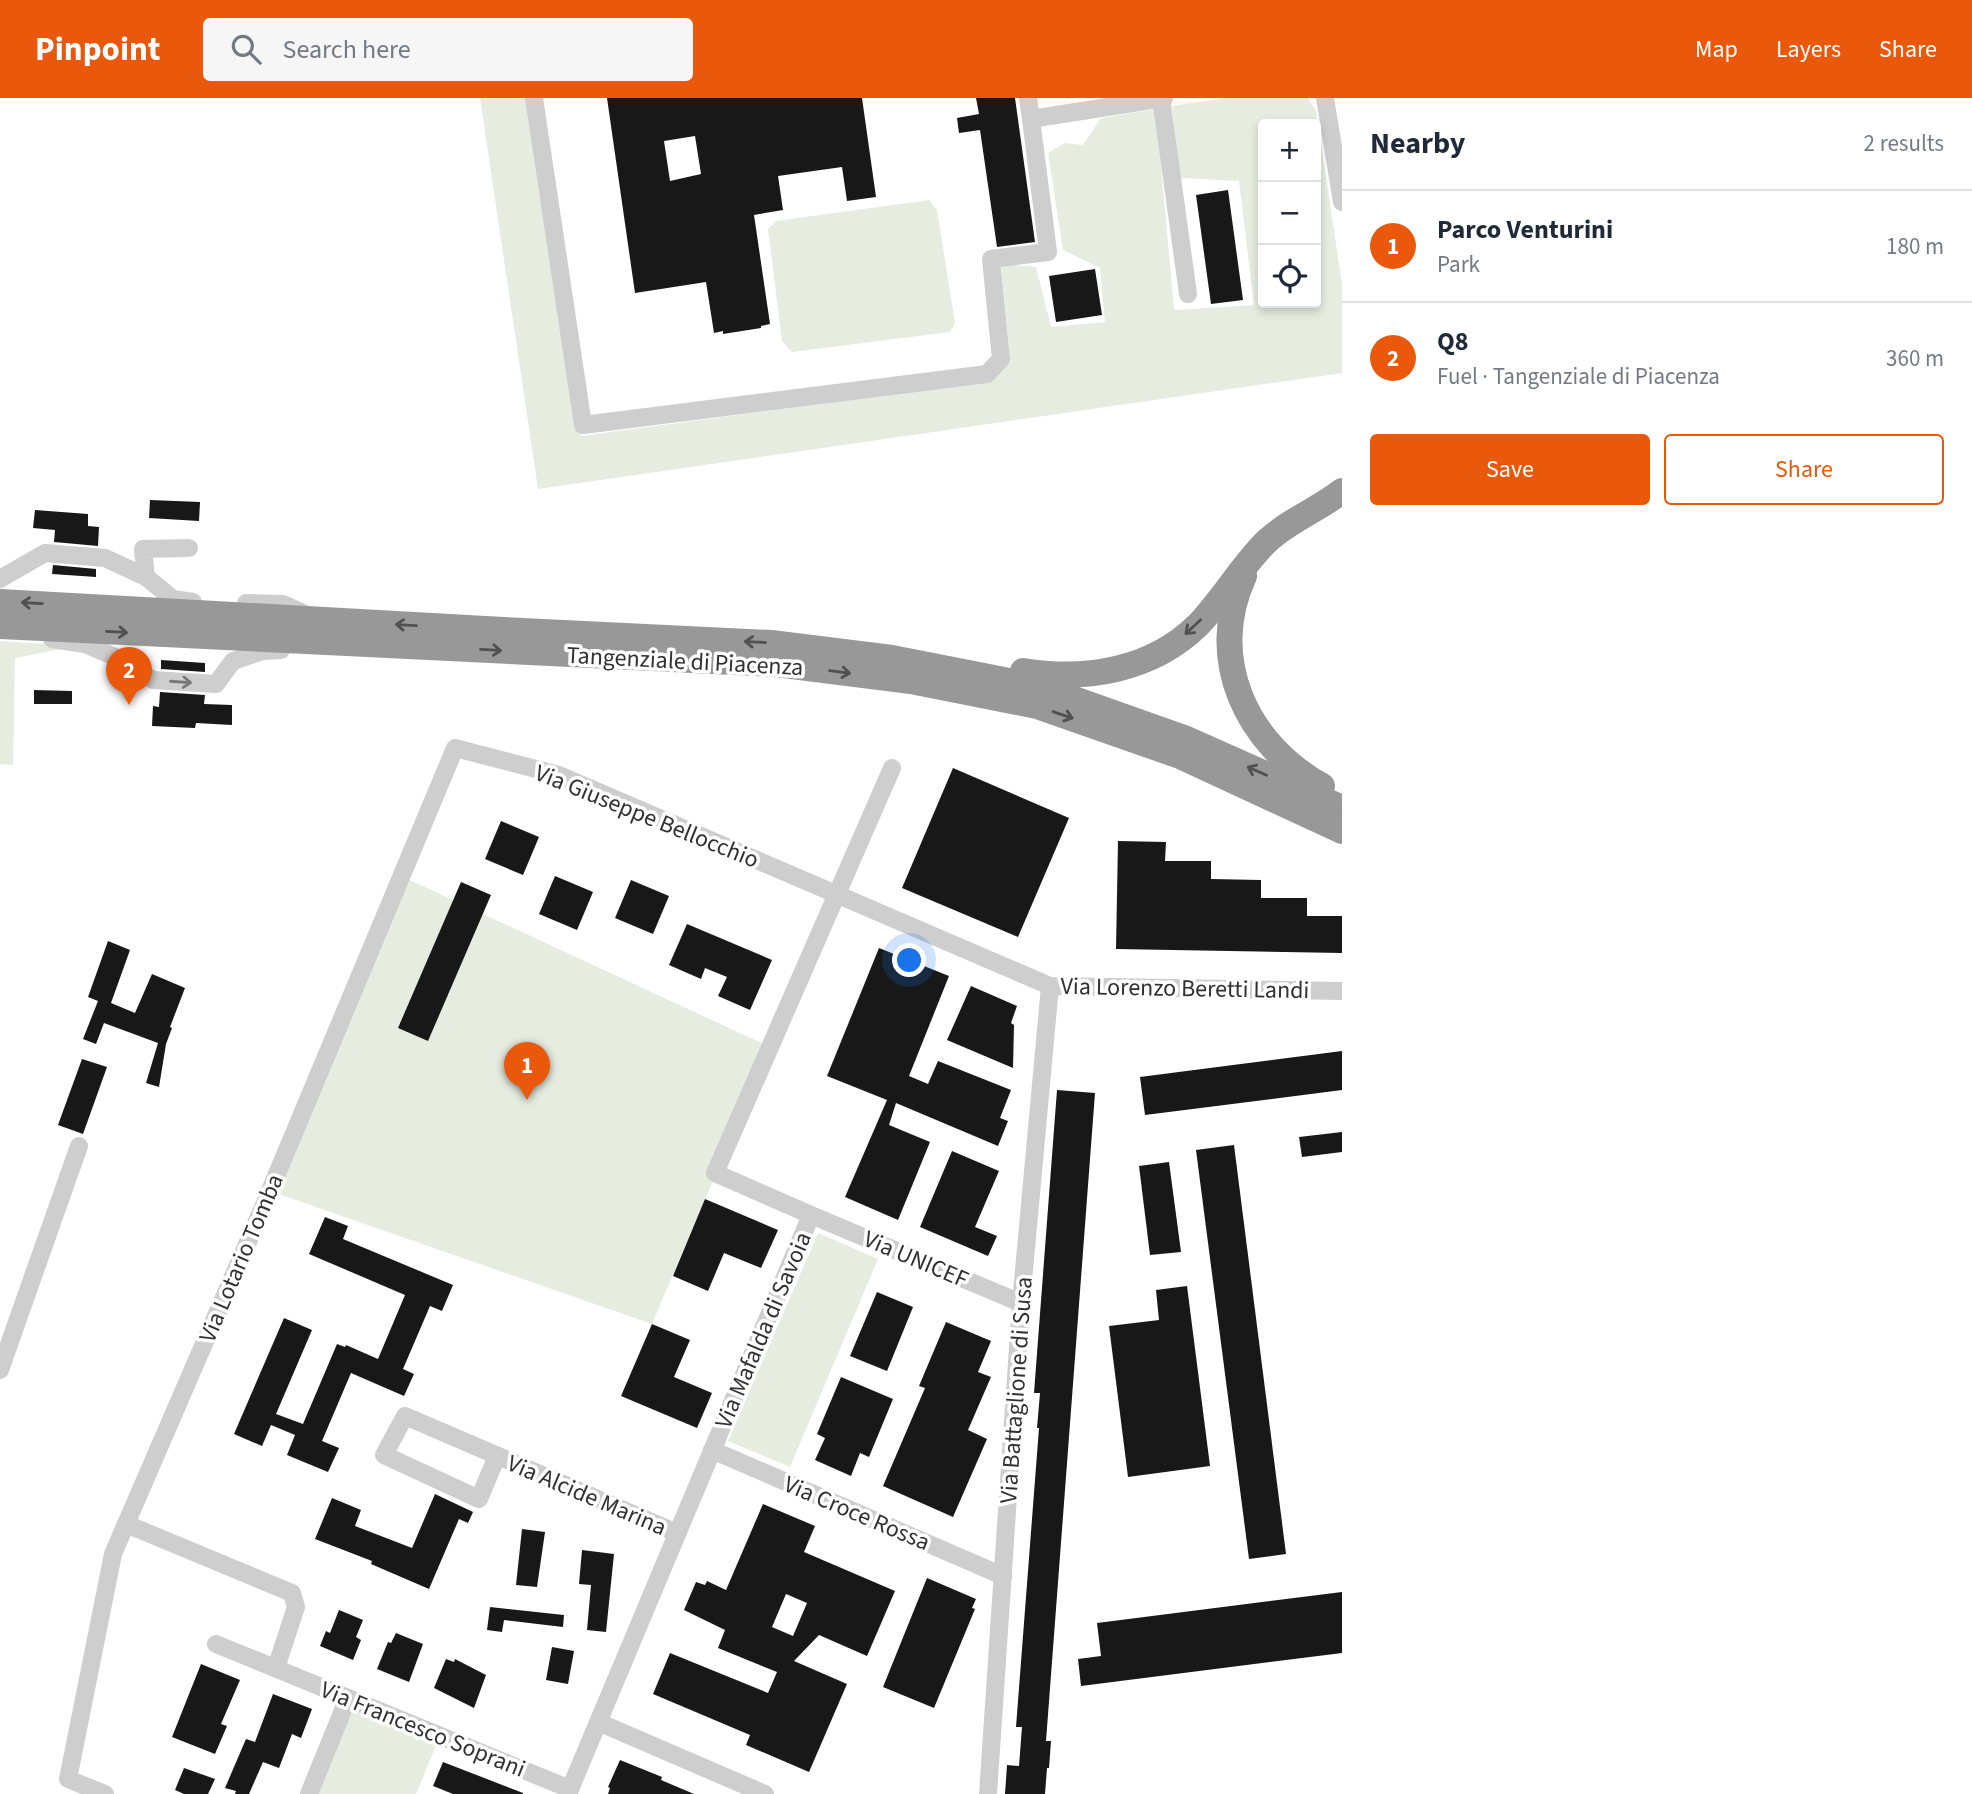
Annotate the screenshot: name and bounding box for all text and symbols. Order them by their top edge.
search box [203,18,693,81]
text: Pinpoint [35,26,161,73]
icon: search [227,30,265,68]
text: Search here [283,31,411,68]
text: Map [1695,32,1738,67]
text: Layers [1776,32,1841,67]
text: Share [1879,32,1937,67]
map controls [1258,119,1321,308]
button: + [1258,119,1321,182]
text: Nearby [1370,122,1465,165]
text: 2 results [1864,127,1944,160]
button: − [1258,182,1321,245]
text: Parco Venturini [1437,211,1613,248]
text: 1 [1387,230,1399,263]
text: 180 m [1886,230,1944,263]
button: locate [1258,245,1321,308]
text: Park [1437,248,1480,281]
text: Q8 [1437,323,1469,360]
text: 2 [1387,342,1399,375]
text: 360 m [1886,342,1944,375]
text: Fuel · Tangenziale di Piacenza [1437,360,1720,393]
button: Save [1370,434,1650,505]
button: Share [1664,434,1944,505]
one-way arrow [21,597,44,610]
one-way arrow [395,618,418,631]
one-way arrow [1184,619,1202,635]
one-way arrow [105,626,128,639]
one-way arrow [745,635,767,648]
street label: Tangenziale di Piacenza [566,638,804,685]
one-way arrow [479,644,502,657]
pin: 2 [106,647,152,705]
one-way arrow [828,666,851,679]
one-way arrow [169,676,192,689]
one-way arrow [1052,710,1074,722]
street label: Via Giuseppe Bellocchio [530,756,764,877]
one-way arrow [1247,764,1268,777]
your location [892,943,926,977]
street label: Via Lorenzo Beretti Landi [1060,969,1310,1008]
pin: 1 [504,1042,550,1100]
street label: Via Lotario Tomba [190,1168,293,1348]
street label: Via UNICEF [858,1222,974,1297]
street label: Via Mafalda di Savoia [706,1226,821,1434]
street label: Via Battaglione di Susa [991,1275,1042,1505]
street label: Via Alcide Marina [502,1446,672,1545]
street label: Via Croce Rossa [778,1467,935,1560]
street label: Via Francesco Soprani [315,1672,531,1787]

